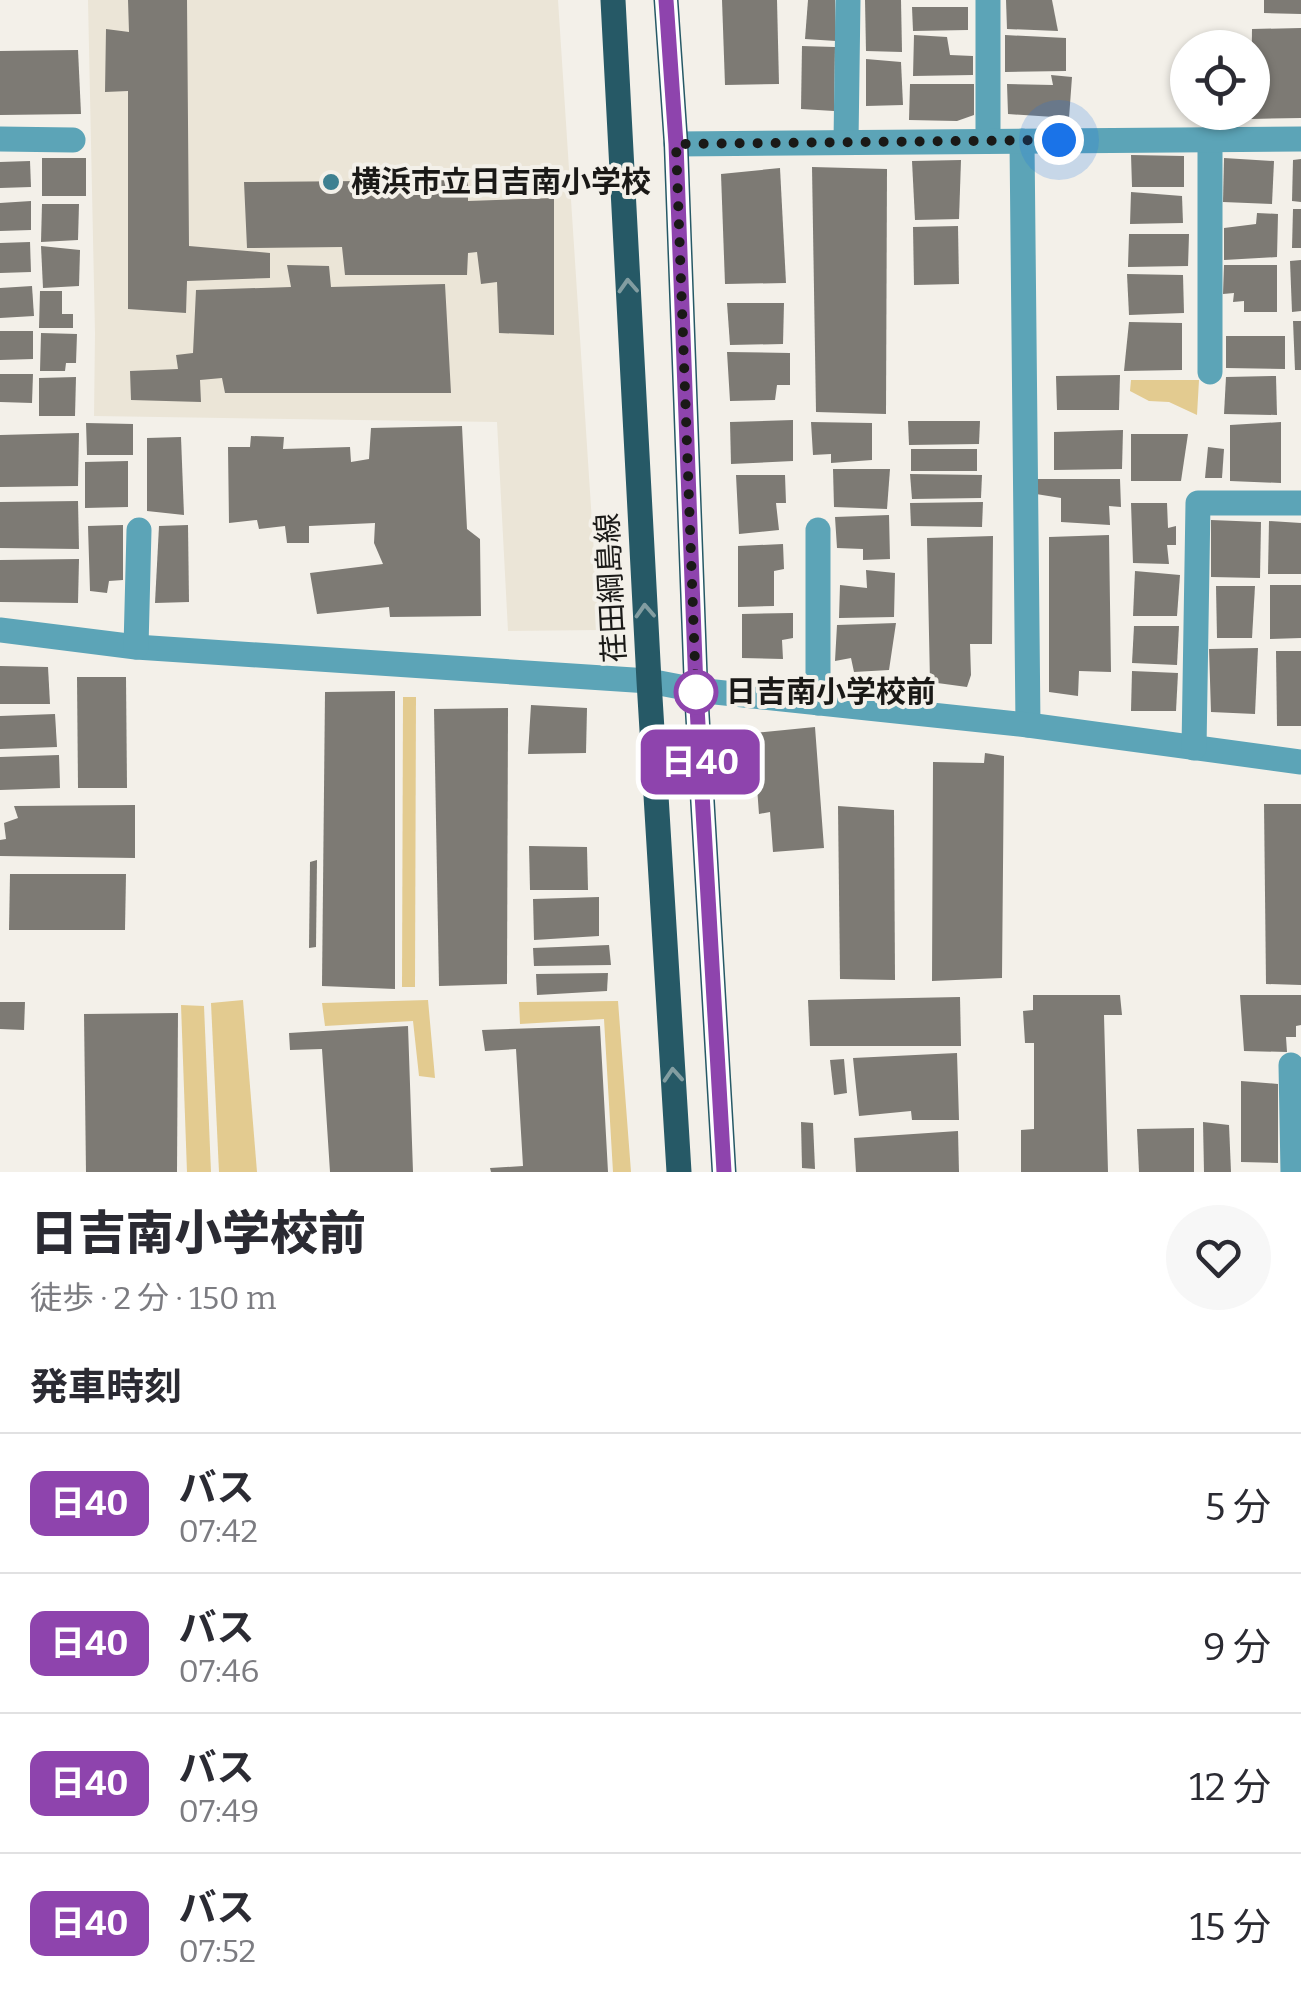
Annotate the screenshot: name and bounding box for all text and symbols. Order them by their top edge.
map controls [1170,30,1270,130]
button: locate [1170,30,1270,130]
your location [1034,115,1084,165]
place label: 横浜市立日吉南小学校 [351,164,651,200]
marker: 横浜市立日吉南小学校 [320,171,342,193]
one-way arrow [618,278,639,294]
street label: 荏田綱島線 [589,512,633,664]
one-way arrow [635,602,656,618]
marker: 日吉南小学校前 [675,671,717,713]
place label: 日吉南小学校前 [726,674,936,710]
line badge: 日40 [642,730,758,794]
text: 日40 [661,741,739,783]
one-way arrow [663,1066,684,1082]
text: 日吉南小学校前 [30,1205,366,1263]
button: heart [1166,1205,1271,1310]
text: 徒歩 · 2 分 · 150 m [30,1279,276,1317]
text: 発車時刻 [30,1364,182,1410]
text: バス [179,1465,255,1511]
text: 日40 [50,1482,129,1524]
text: 5 分 [1205,1484,1271,1530]
text: 07:42 [179,1512,258,1550]
text: バス [179,1605,255,1651]
text: 日40 [50,1622,129,1664]
text: 9 分 [1203,1624,1271,1670]
text: 07:46 [179,1652,259,1690]
text: バス [179,1745,255,1791]
text: 日40 [50,1762,129,1804]
text: 12 分 [1189,1764,1271,1810]
text: 07:49 [179,1792,259,1830]
text: バス [179,1885,255,1931]
text: 日40 [50,1902,129,1944]
text: 15 分 [1190,1904,1271,1950]
text: 07:52 [179,1932,256,1970]

